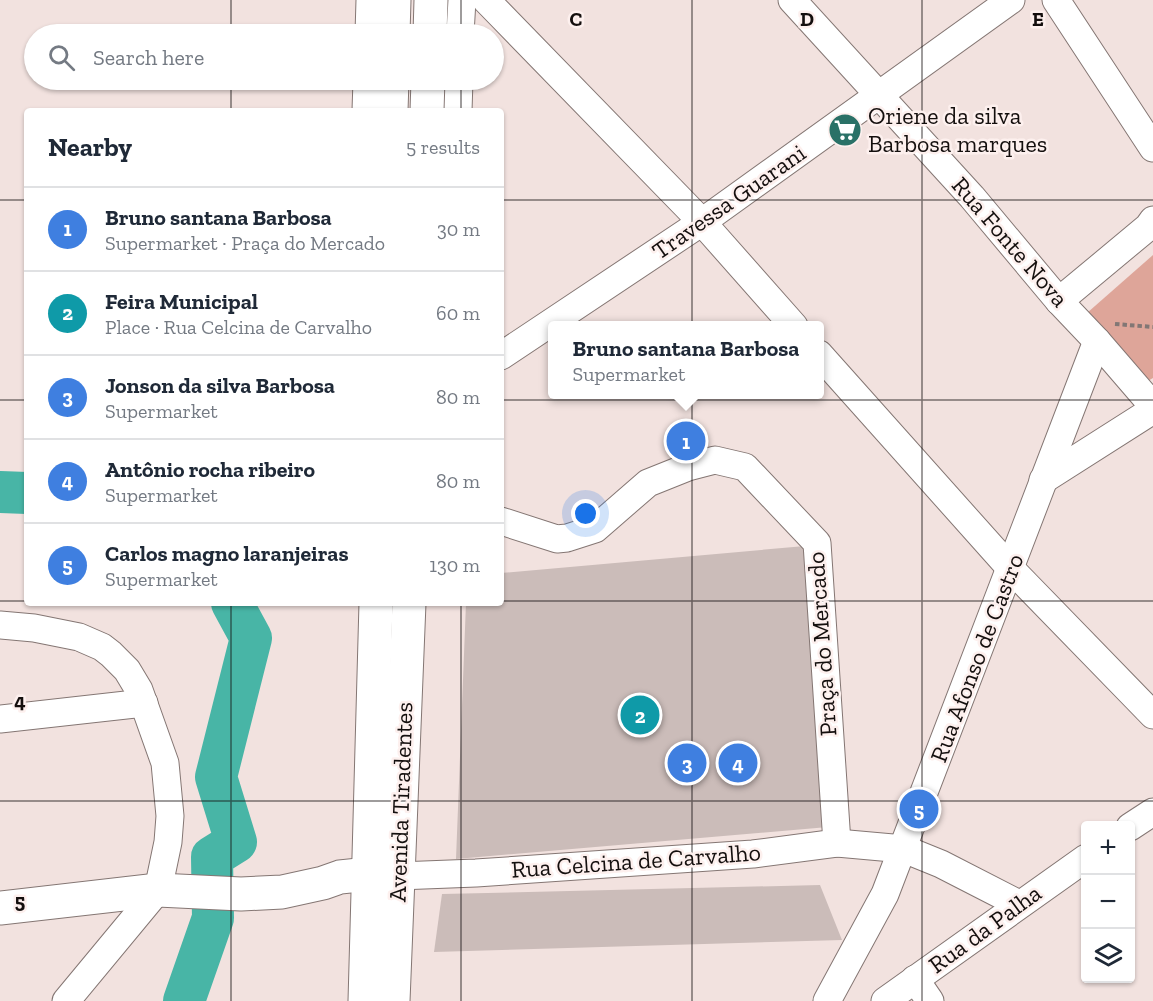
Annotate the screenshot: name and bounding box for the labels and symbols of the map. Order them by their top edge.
text: C [570,7,583,31]
text: D [800,7,814,31]
text: E [1032,7,1044,31]
place label: Oriene da silva Barbosa marques [868,101,1047,158]
supermarket icon: Oriene da silva Barbosa marques [827,112,863,148]
street label: Travessa Guarani [646,138,811,265]
street label: Rua Fonte Nova [946,171,1075,313]
pin: 1 [666,418,706,464]
your location [571,499,600,528]
street label: Rua Afonso de Castro [923,550,1030,766]
street label: Praça do Mercado [801,551,842,737]
text: 4 [14,689,26,713]
pin: 2 [620,692,660,738]
street label: Avenida Tiradentes [383,702,418,902]
pin: 3 [668,740,706,786]
pin: 4 [718,740,758,786]
pin: 5 [900,786,938,832]
street label: Rua Celcina de Carvalho [510,837,762,884]
street label: Rua da Palha [923,878,1047,979]
text: 5 [15,889,25,913]

